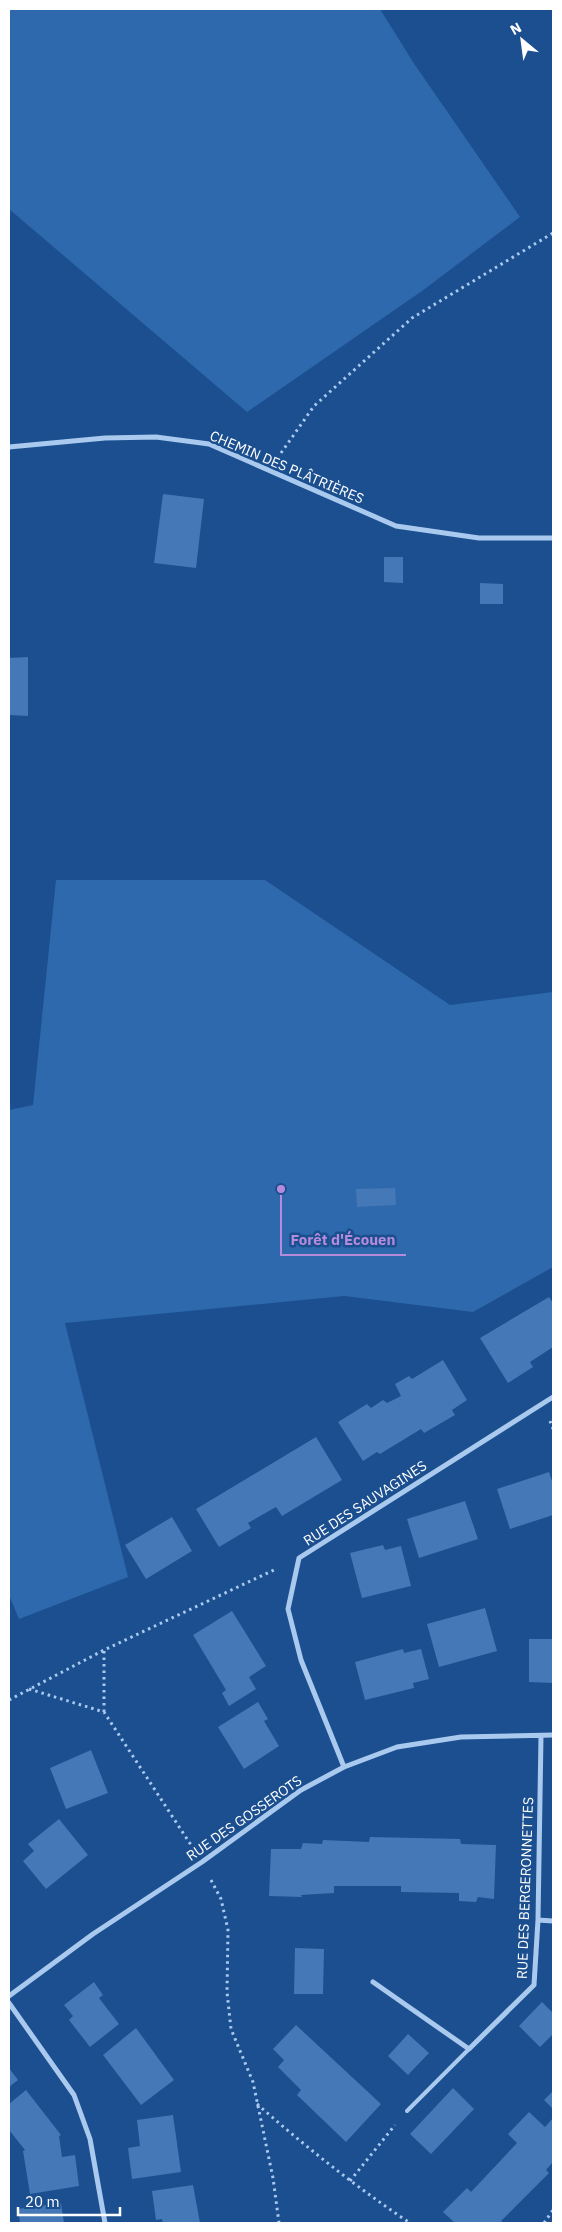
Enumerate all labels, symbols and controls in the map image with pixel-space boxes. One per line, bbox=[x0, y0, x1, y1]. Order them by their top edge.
north arrow bbox=[497, 15, 547, 65]
text: N bbox=[507, 18, 524, 39]
street label: CHEMIN DES PLÂTRIÈRES bbox=[207, 425, 367, 508]
callout: Forêt d'Écouen bbox=[281, 1225, 406, 1255]
text: Forêt d'Écouen bbox=[290, 1230, 396, 1249]
street label: RUE DES SAUVAGINES bbox=[300, 1456, 430, 1550]
street label: RUE DES GOSSEROTS bbox=[183, 1771, 305, 1865]
street label: RUE DES BERGERONNETTES bbox=[513, 1797, 537, 1979]
scale bar bbox=[18, 2184, 120, 2216]
text: 20 m bbox=[25, 2192, 60, 2211]

